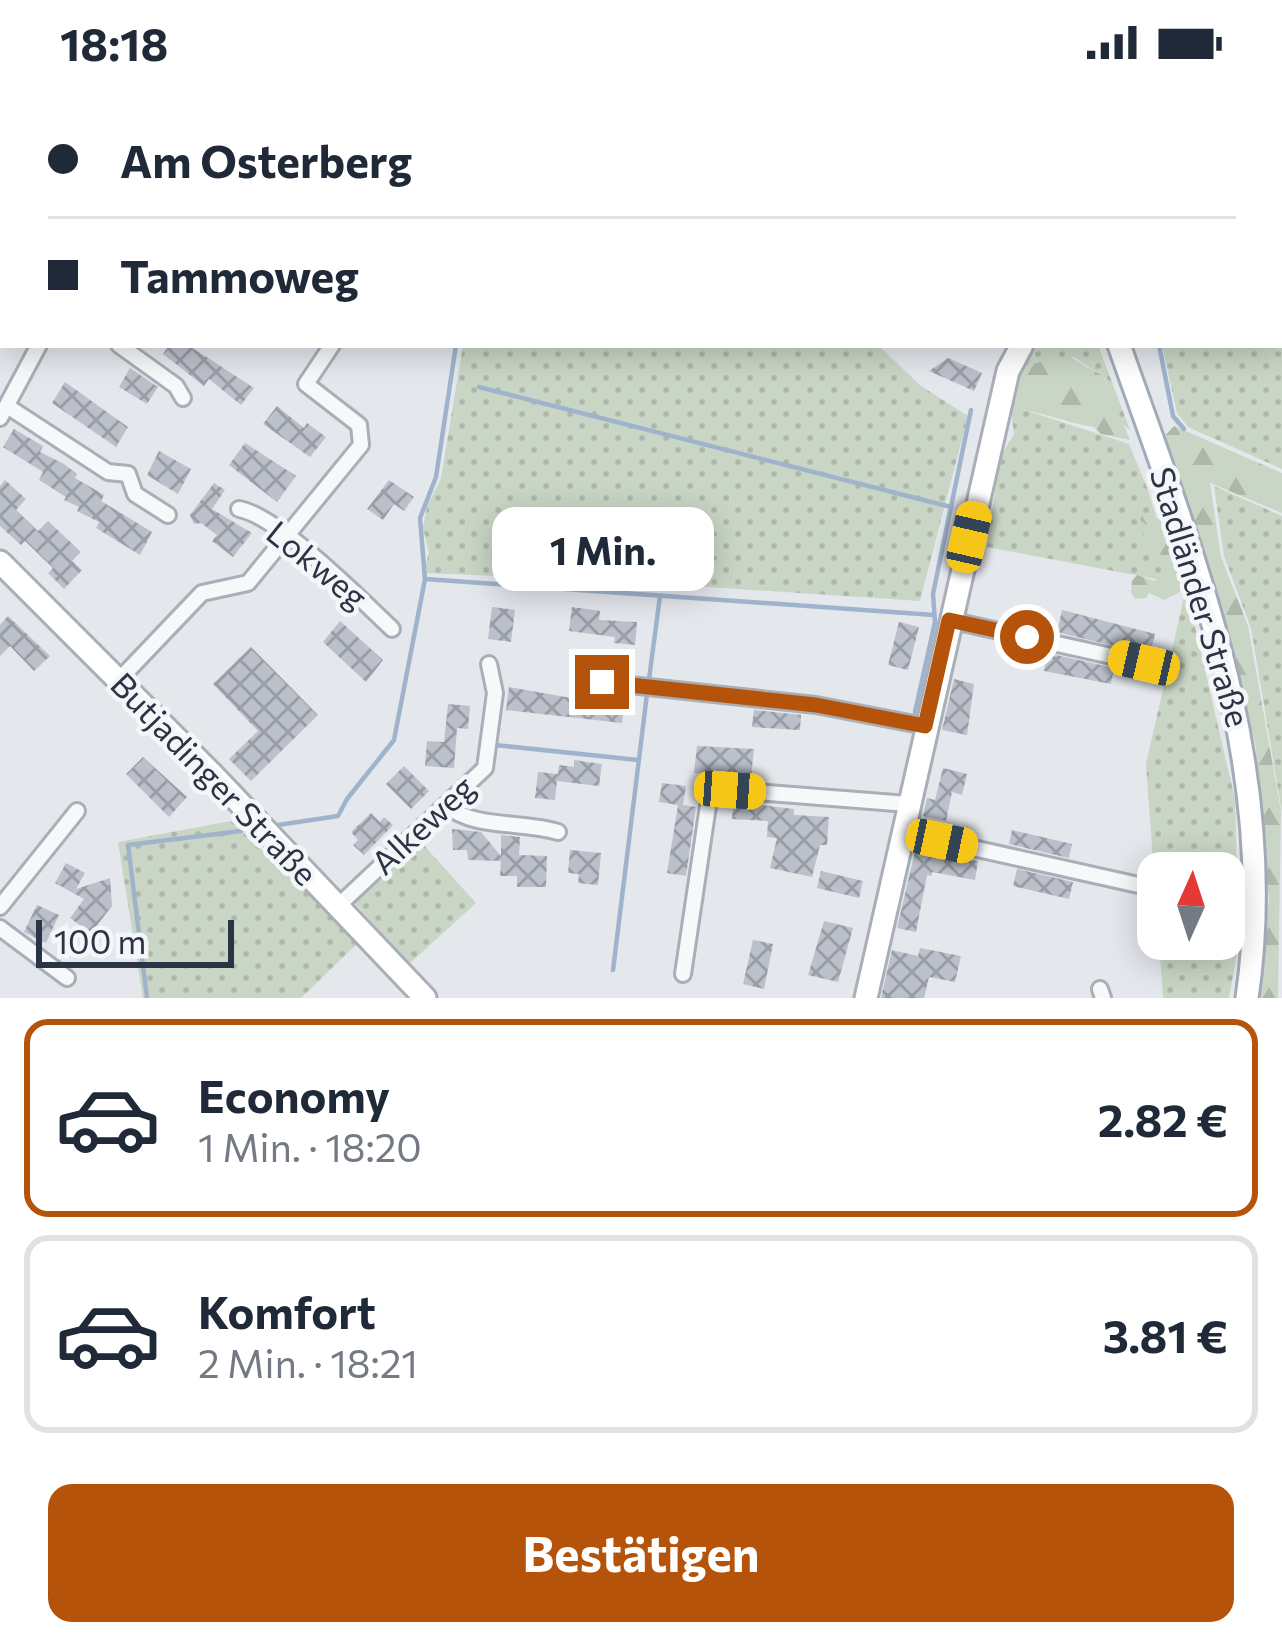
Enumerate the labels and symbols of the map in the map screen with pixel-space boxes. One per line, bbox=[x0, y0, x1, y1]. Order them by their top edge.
street label: Stadländer Straße bbox=[1142, 462, 1260, 731]
car bbox=[943, 498, 995, 576]
callout: 1 Min. bbox=[491, 508, 713, 592]
street label: Lokweg bbox=[259, 511, 377, 617]
route start bbox=[1000, 610, 1054, 664]
car bbox=[1105, 637, 1183, 689]
route end bbox=[575, 655, 629, 709]
street label: Butjadinger Straße bbox=[103, 663, 327, 893]
street label: Alkeweg bbox=[362, 766, 482, 882]
car bbox=[693, 770, 767, 810]
car bbox=[903, 816, 981, 866]
north arrow bbox=[1137, 852, 1245, 960]
scale bar bbox=[36, 914, 234, 967]

